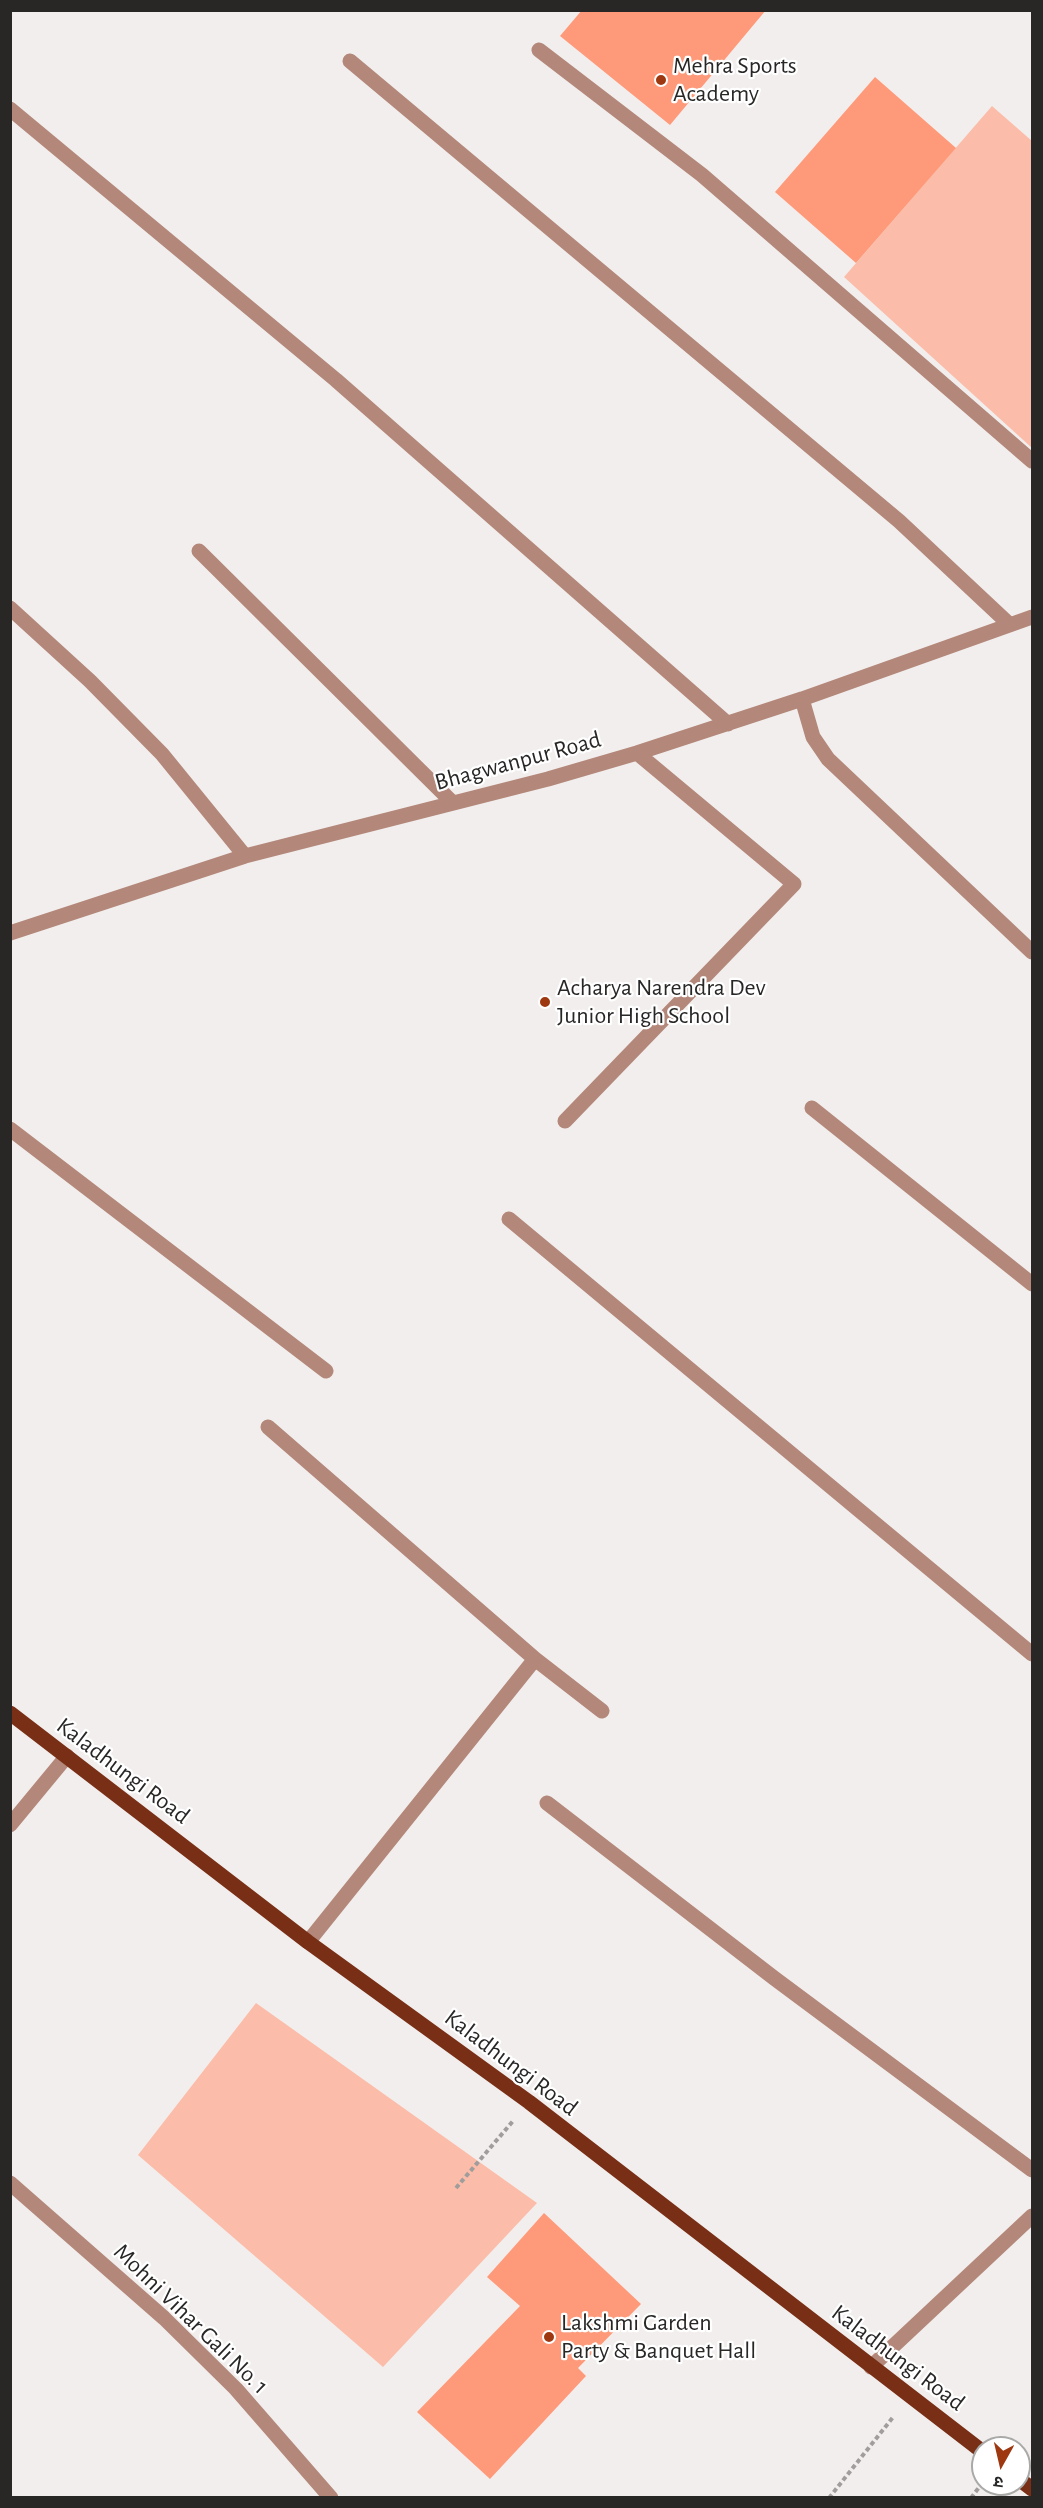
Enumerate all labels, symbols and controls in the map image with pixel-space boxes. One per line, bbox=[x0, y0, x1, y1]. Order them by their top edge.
place label: Mehra Sports Academy bbox=[673, 52, 797, 108]
marker: Mehra Sports Academy bbox=[654, 73, 668, 87]
street label: Bhagwanpur Road bbox=[432, 725, 604, 797]
place label: Acharya Narendra Dev Junior High School bbox=[557, 974, 766, 1030]
marker: Acharya Narendra Dev Junior High School bbox=[538, 995, 552, 1009]
street label: Kaladhungi Road bbox=[51, 1712, 195, 1830]
street label: Kaladhungi Road bbox=[439, 2004, 583, 2122]
street label: Mohni Vihar Gali No. 1 bbox=[108, 2238, 274, 2400]
street label: Kaladhungi Road bbox=[826, 2299, 970, 2417]
place label: Lakshmi Garden Party & Banquet Hall bbox=[561, 2309, 756, 2365]
marker: Lakshmi Garden Party & Banquet Hall bbox=[542, 2330, 556, 2344]
north arrow bbox=[971, 2436, 1031, 2496]
text: उ bbox=[993, 2473, 1005, 2490]

